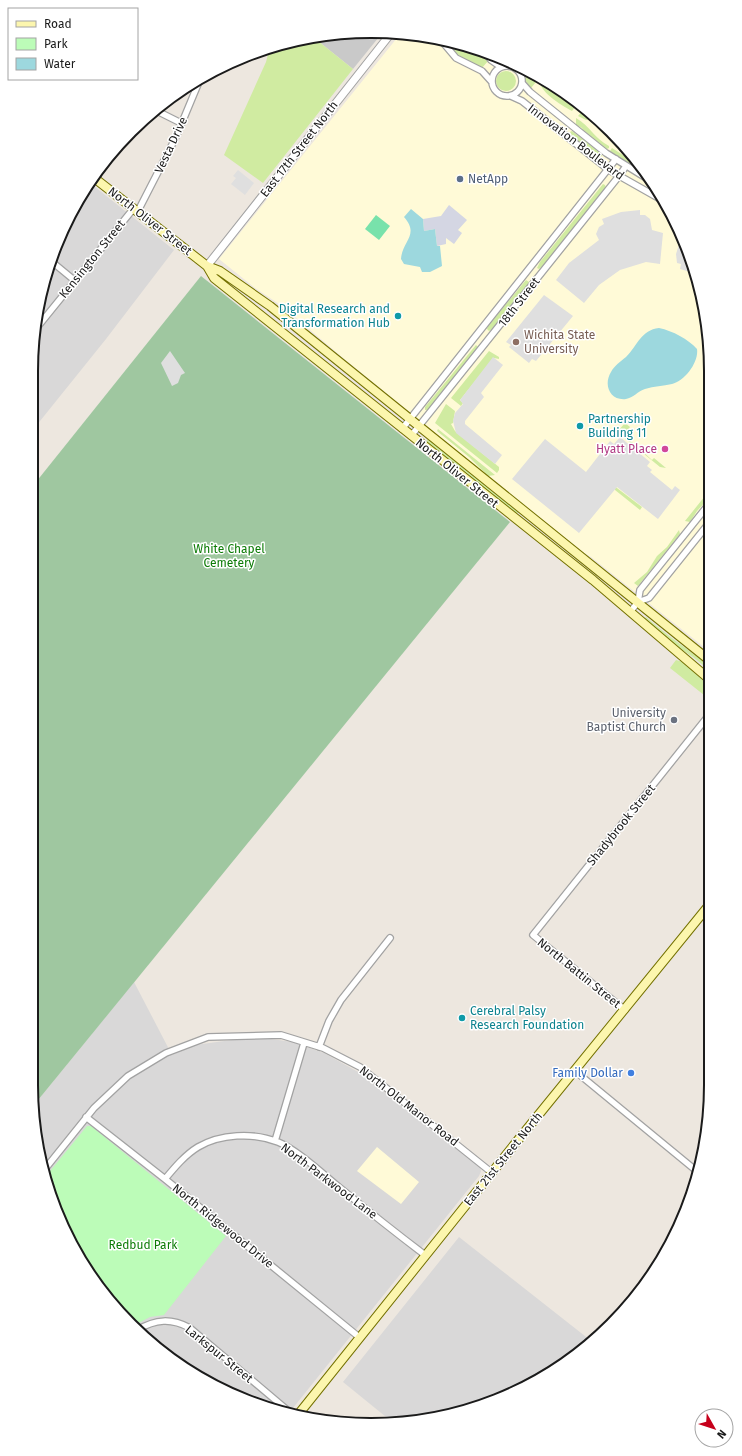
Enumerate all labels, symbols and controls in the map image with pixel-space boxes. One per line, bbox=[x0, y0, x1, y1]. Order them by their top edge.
legend bbox=[8, 8, 138, 80]
text: Road bbox=[44, 17, 72, 31]
text: Park bbox=[44, 37, 68, 51]
text: Water bbox=[44, 57, 76, 71]
street label: East 17th Street North bbox=[257, 98, 341, 200]
street label: Innovation Boulevard bbox=[525, 101, 627, 183]
street label: Vesta Drive bbox=[152, 115, 190, 175]
place label: NetApp bbox=[468, 172, 508, 186]
marker: NetApp bbox=[455, 174, 465, 184]
street label: North Oliver Street bbox=[105, 184, 195, 258]
street label: Kensington Street bbox=[56, 217, 128, 301]
street label: 18th Street bbox=[495, 274, 543, 330]
place label: Digital Research and Transformation Hub bbox=[279, 302, 390, 330]
marker: Digital Research and Transformation Hub bbox=[393, 311, 403, 321]
place label: Wichita State University bbox=[524, 328, 595, 356]
marker: Wichita State University bbox=[511, 337, 521, 347]
place label: Partnership Building 11 bbox=[588, 412, 651, 440]
marker: Partnership Building 11 bbox=[575, 421, 585, 431]
street label: North Oliver Street bbox=[413, 435, 502, 511]
place label: Hyatt Place bbox=[596, 442, 657, 456]
marker: Hyatt Place bbox=[660, 444, 670, 454]
park label: White Chapel Cemetery bbox=[193, 542, 265, 570]
place label: University Baptist Church bbox=[587, 706, 666, 734]
marker: University Baptist Church bbox=[669, 715, 679, 725]
street label: Shadybrook Street bbox=[584, 781, 658, 868]
street label: North Battin Street bbox=[535, 935, 624, 1011]
place label: Cerebral Palsy Research Foundation bbox=[470, 1004, 584, 1032]
marker: Cerebral Palsy Research Foundation bbox=[457, 1013, 467, 1023]
street label: North Old Manor Road bbox=[357, 1063, 461, 1149]
place label: Family Dollar bbox=[552, 1066, 623, 1080]
marker: Family Dollar bbox=[626, 1068, 636, 1078]
street label: East 21st Street North bbox=[461, 1109, 545, 1209]
street label: North Parkwood Lane bbox=[278, 1140, 380, 1222]
street label: North Ridgewood Drive bbox=[170, 1181, 276, 1271]
park label: Redbud Park bbox=[109, 1238, 178, 1252]
street label: Larkspur Street bbox=[182, 1322, 256, 1386]
north arrow bbox=[694, 1408, 734, 1448]
text: N bbox=[714, 1427, 729, 1441]

